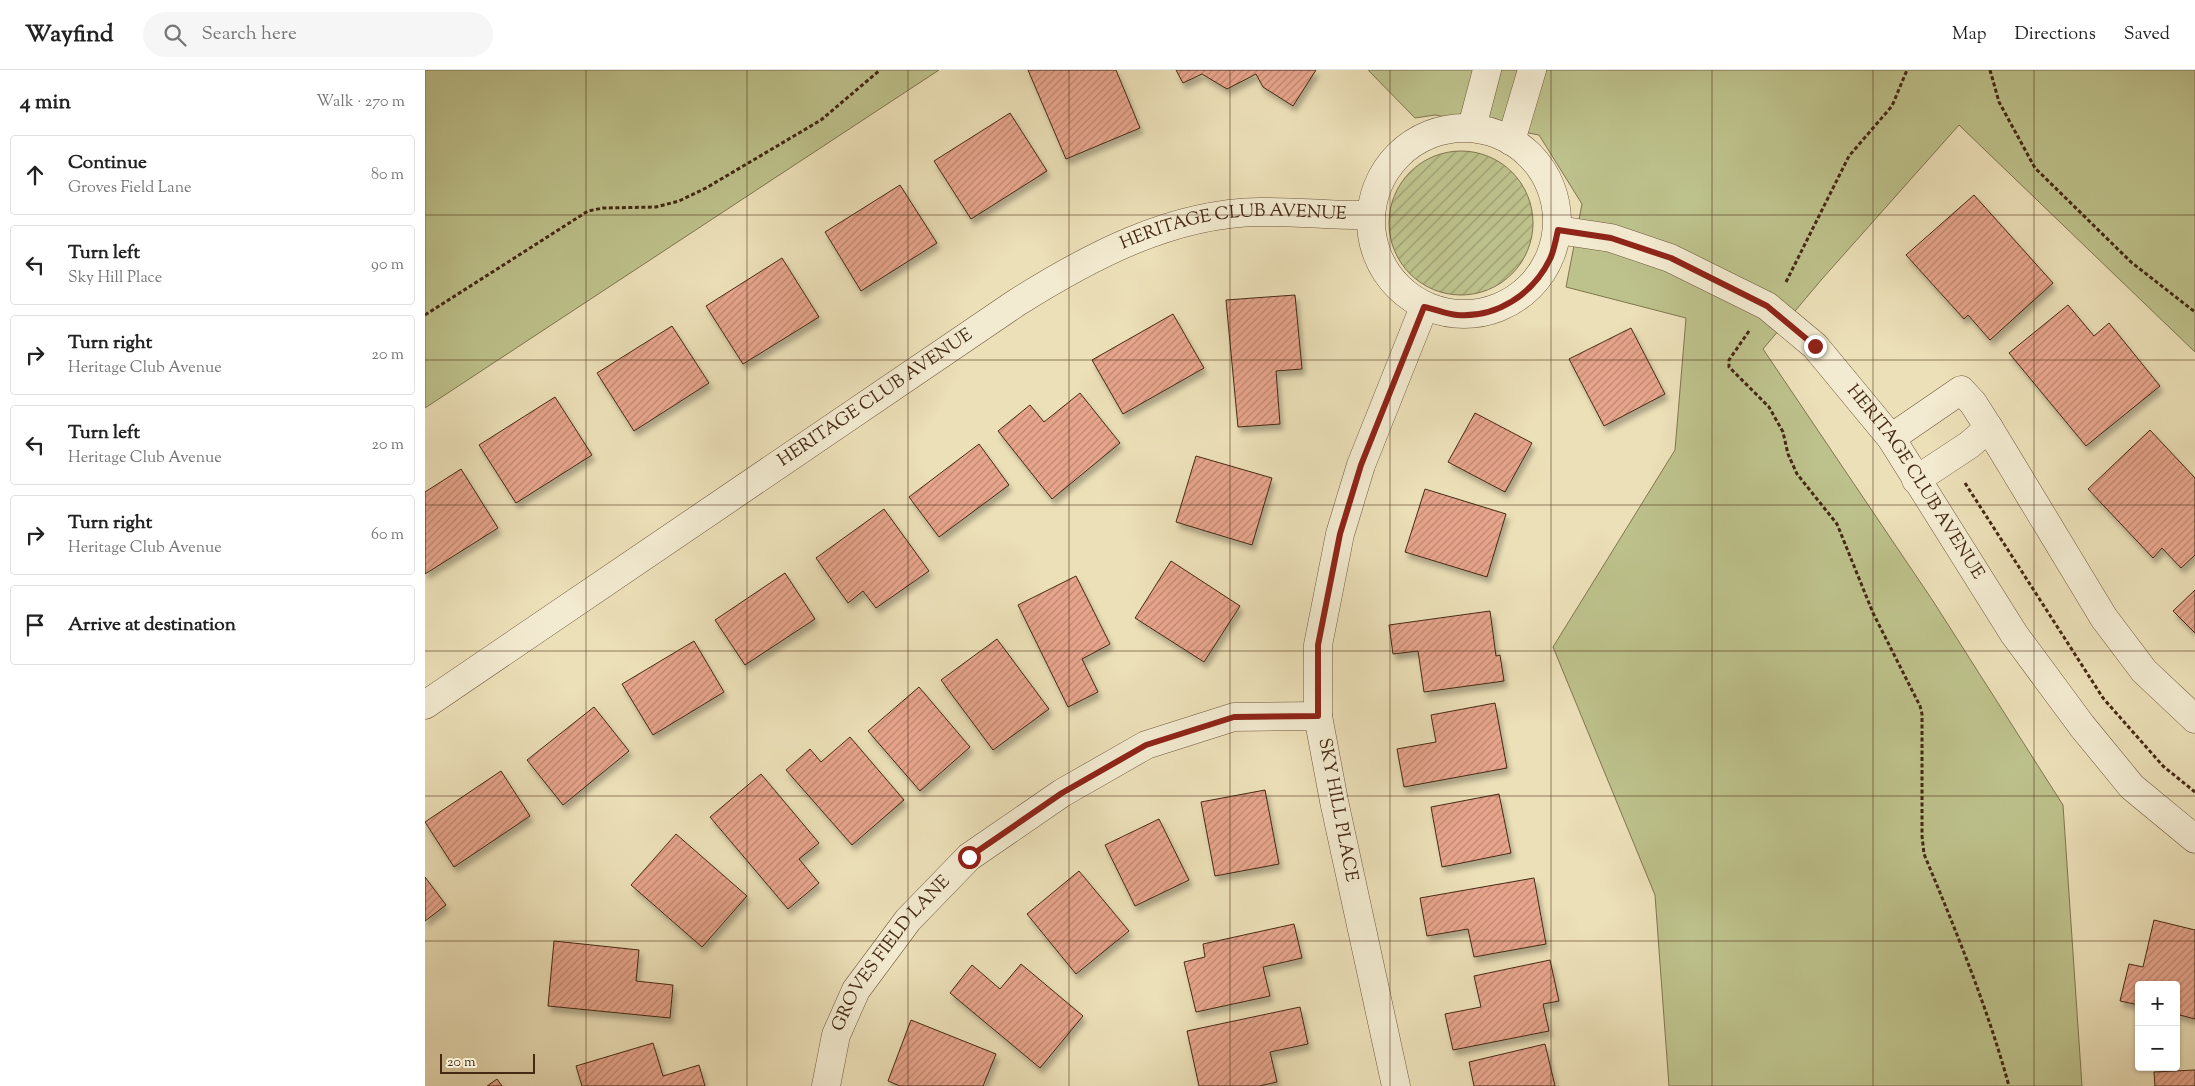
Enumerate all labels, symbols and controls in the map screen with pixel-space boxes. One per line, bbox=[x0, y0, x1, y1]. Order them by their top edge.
search box bbox=[143, 12, 493, 57]
text: Wayfind bbox=[25, 18, 113, 52]
icon: search bbox=[161, 21, 189, 49]
text: Search here bbox=[201, 21, 297, 48]
text: Map bbox=[1952, 22, 1987, 48]
text: Directions bbox=[2015, 22, 2096, 48]
text: Saved bbox=[2124, 22, 2170, 48]
text: 4 min bbox=[20, 88, 71, 118]
text: Walk · 270 m bbox=[316, 91, 405, 114]
text: Continue bbox=[68, 150, 147, 177]
icon: ahead bbox=[21, 161, 49, 189]
text: 80 m bbox=[371, 164, 404, 187]
text: Groves Field Lane bbox=[68, 177, 191, 200]
street label: HERITAGE CLUB AVENUE bbox=[1116, 199, 1347, 257]
text: Turn left bbox=[68, 240, 140, 267]
icon: left bbox=[21, 251, 49, 279]
text: 90 m bbox=[371, 254, 404, 277]
text: Sky Hill Place bbox=[68, 267, 162, 290]
street label: HERITAGE CLUB AVENUE bbox=[773, 323, 978, 474]
text: Turn right bbox=[68, 330, 152, 357]
route end bbox=[1804, 335, 1827, 358]
icon: right bbox=[21, 341, 49, 369]
text: 20 m bbox=[371, 344, 404, 367]
text: Heritage Club Avenue bbox=[68, 357, 222, 380]
street label: HERITAGE CLUB AVENUE bbox=[1840, 380, 1990, 585]
text: Turn left bbox=[68, 420, 140, 447]
icon: left bbox=[21, 431, 49, 459]
text: 20 m bbox=[371, 434, 404, 457]
text: Heritage Club Avenue bbox=[68, 447, 222, 470]
text: Turn right bbox=[68, 510, 152, 537]
icon: right bbox=[21, 521, 49, 549]
text: 60 m bbox=[371, 524, 404, 547]
text: Heritage Club Avenue bbox=[68, 537, 222, 560]
icon: arrive bbox=[21, 611, 49, 639]
text: Arrive at destination bbox=[68, 612, 236, 639]
street label: SKY HILL PLACE bbox=[1310, 736, 1364, 884]
route start bbox=[958, 846, 981, 869]
street label: GROVES FIELD LANE bbox=[826, 870, 957, 1036]
map controls bbox=[2135, 981, 2180, 1071]
button: + bbox=[2135, 981, 2180, 1026]
button: − bbox=[2135, 1026, 2180, 1071]
scale bar bbox=[440, 1051, 535, 1074]
text: 20 m bbox=[447, 1053, 476, 1073]

